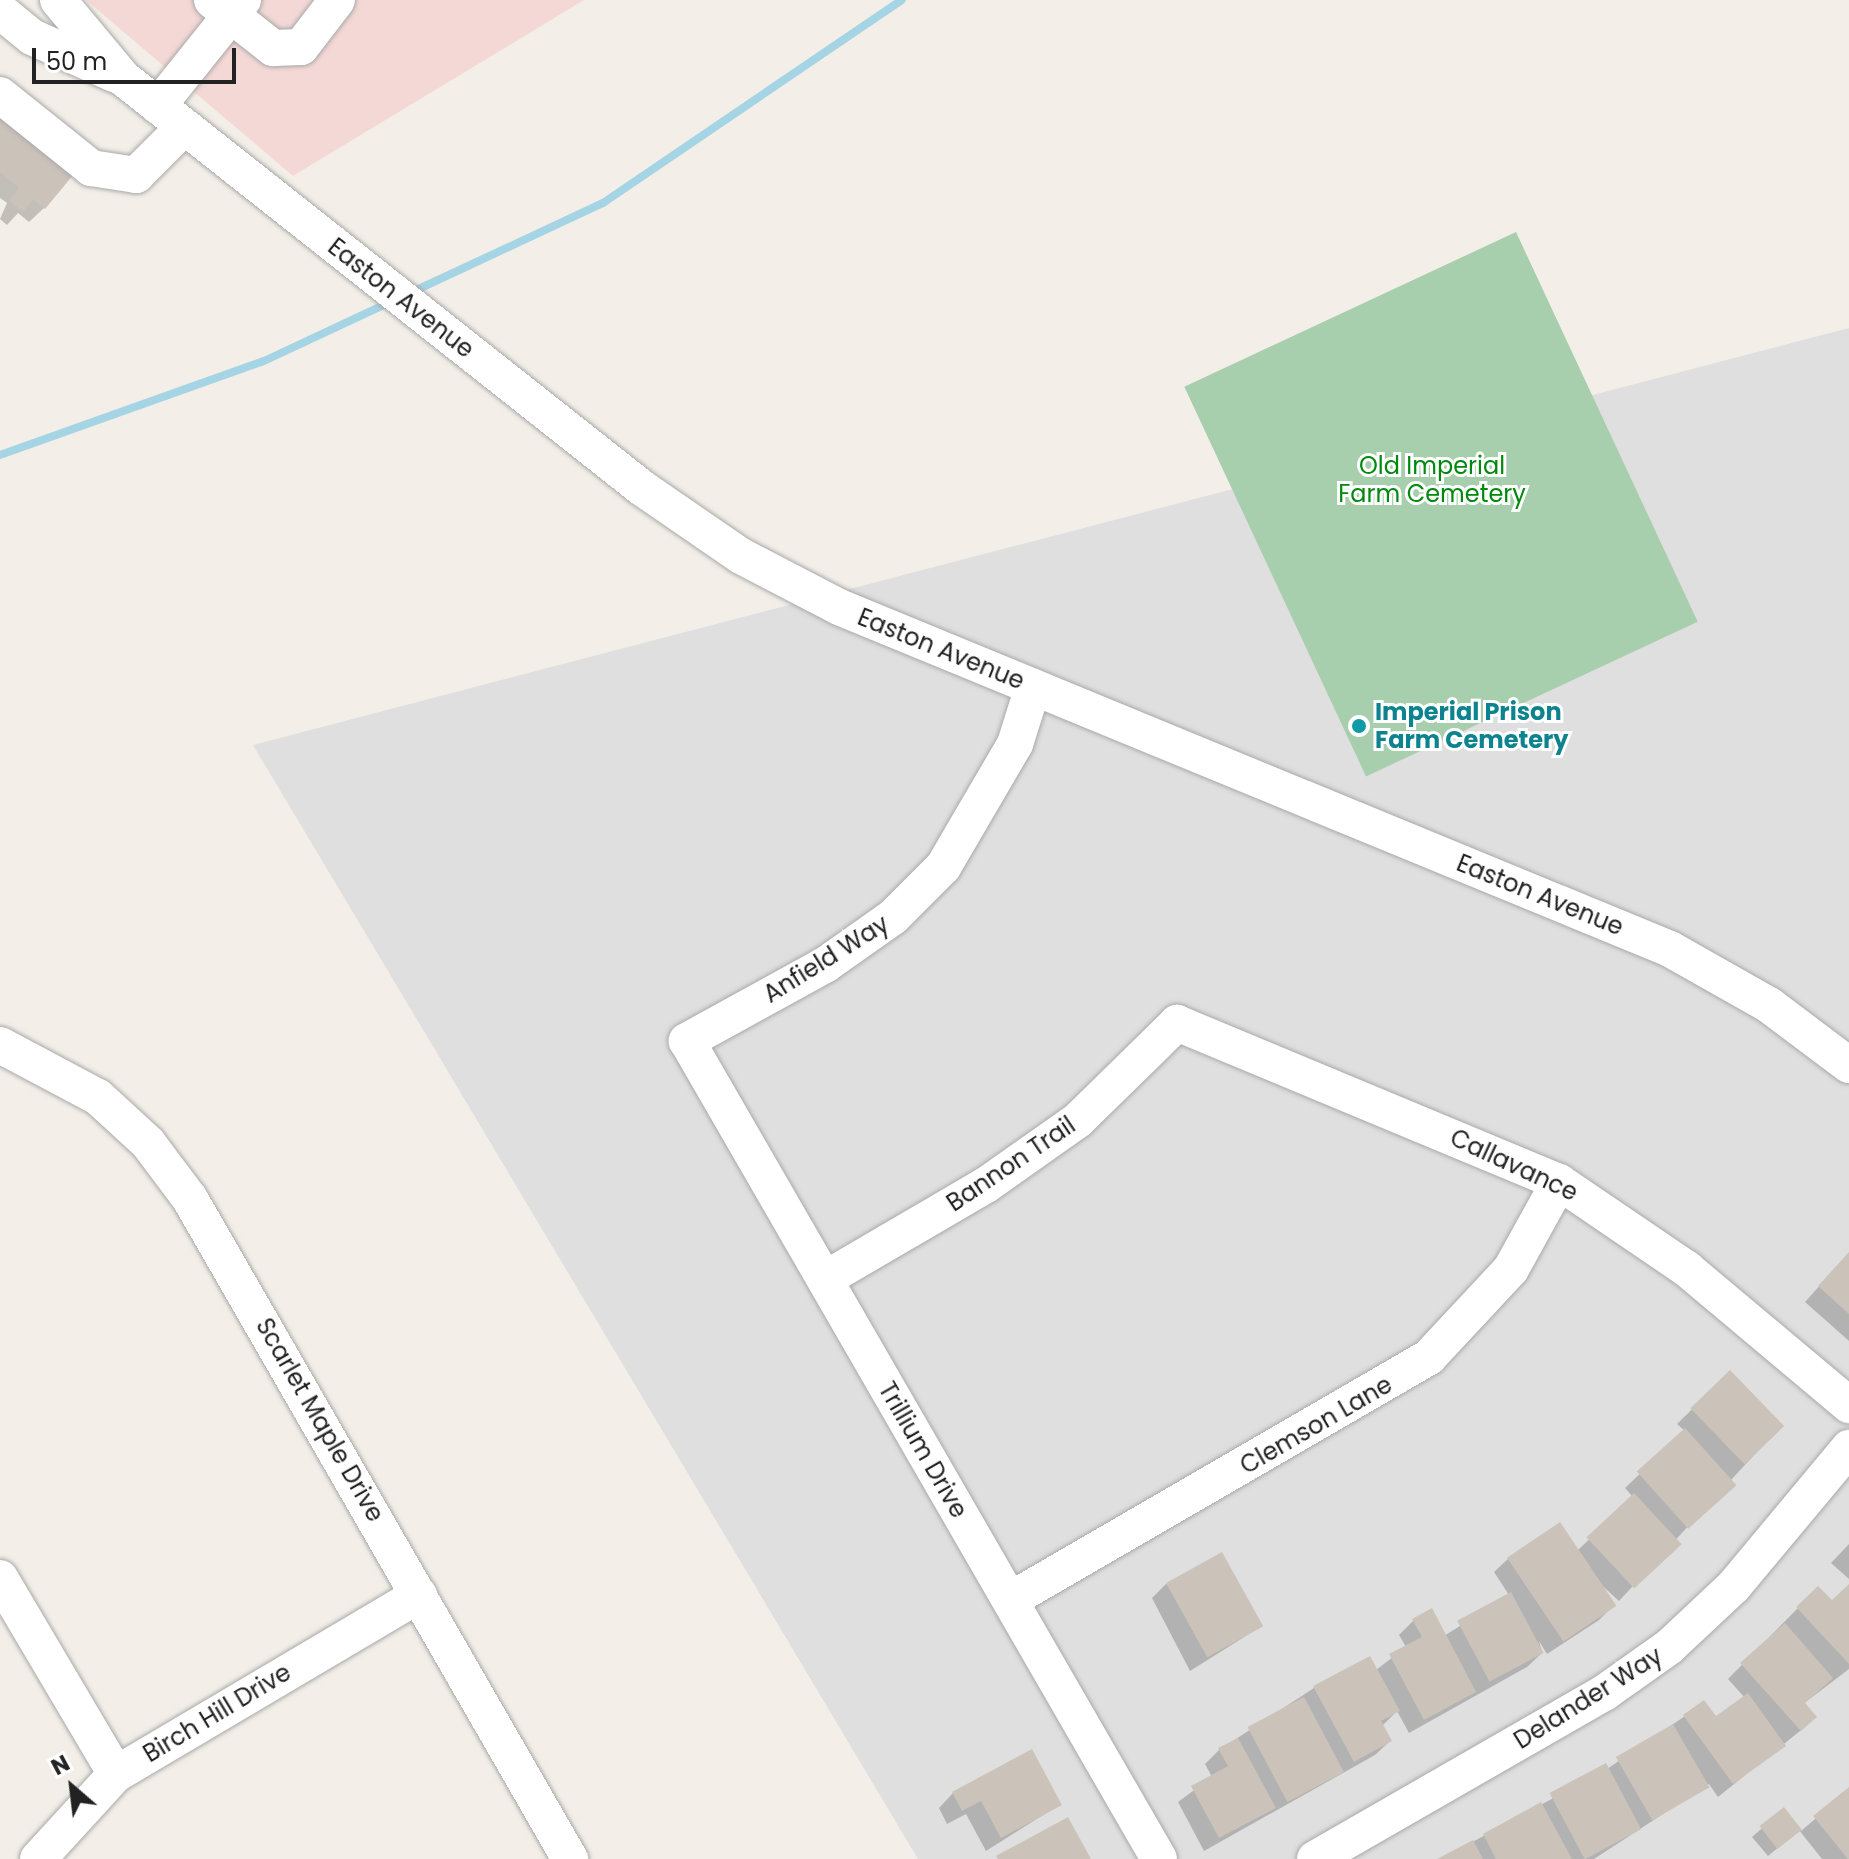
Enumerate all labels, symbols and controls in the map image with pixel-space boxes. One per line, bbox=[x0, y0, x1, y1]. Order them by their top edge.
scale bar bbox=[36, 32, 240, 82]
text: 50 m bbox=[46, 45, 107, 78]
street label: Easton Avenue bbox=[322, 232, 480, 364]
park label: Old Imperial Farm Cemetery bbox=[1338, 452, 1526, 508]
street label: Easton Avenue bbox=[854, 602, 1028, 696]
place label: Imperial Prison Farm Cemetery bbox=[1375, 698, 1568, 754]
marker: Imperial Prison Farm Cemetery bbox=[1350, 717, 1368, 735]
street label: Easton Avenue bbox=[1453, 848, 1627, 942]
street label: Anfield Way bbox=[758, 909, 894, 1009]
street label: Bannon Trail bbox=[941, 1110, 1081, 1218]
street label: Callavance bbox=[1446, 1123, 1582, 1207]
street label: Scarlet Maple Drive bbox=[250, 1313, 390, 1527]
street label: Clemson Lane bbox=[1235, 1370, 1397, 1480]
street label: Trillium Drive bbox=[872, 1377, 974, 1523]
street label: Delander Way bbox=[1509, 1641, 1667, 1755]
street label: Birch Hill Drive bbox=[138, 1658, 296, 1768]
north arrow bbox=[32, 1747, 112, 1827]
text: N bbox=[46, 1748, 75, 1783]

